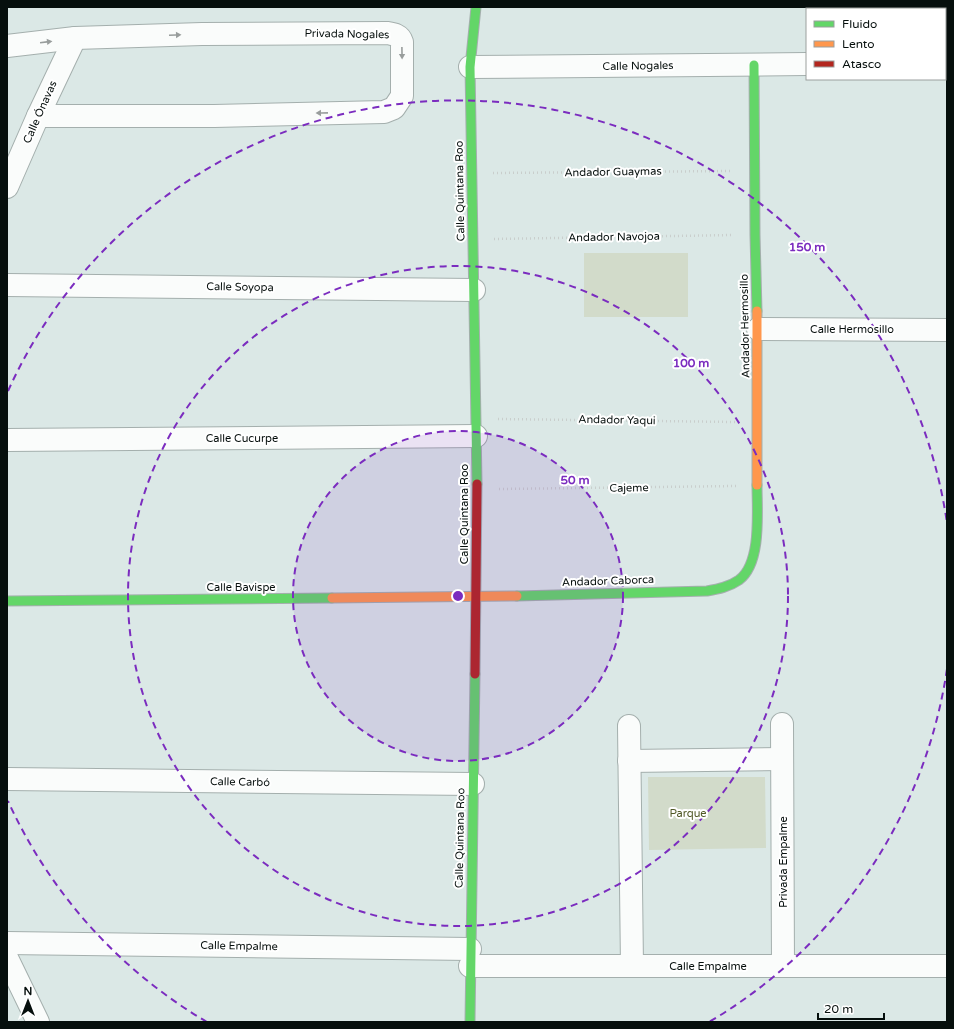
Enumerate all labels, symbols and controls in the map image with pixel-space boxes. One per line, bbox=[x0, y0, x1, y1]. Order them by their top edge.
legend bbox=[806, 8, 946, 80]
text: Fluido bbox=[842, 17, 877, 31]
street label: Privada Nogales bbox=[304, 27, 390, 41]
one-way arrow bbox=[169, 32, 182, 38]
text: Lento bbox=[842, 37, 875, 51]
one-way arrow bbox=[40, 38, 52, 45]
one-way arrow bbox=[399, 47, 405, 60]
text: Atasco bbox=[842, 57, 881, 71]
street label: Calle Nogales bbox=[602, 59, 674, 73]
street label: Calle Ónavas bbox=[19, 78, 60, 145]
one-way arrow bbox=[316, 110, 328, 117]
street label: Calle Quintana Roo bbox=[453, 140, 467, 241]
street label: Andador Guaymas bbox=[564, 165, 662, 179]
street label: Andador Navojoa bbox=[568, 230, 660, 244]
text: 150 m bbox=[789, 240, 825, 254]
street label: Andador Hermosillo bbox=[738, 273, 752, 378]
street label: Calle Soyopa bbox=[206, 280, 274, 294]
street label: Calle Hermosillo bbox=[810, 323, 894, 336]
text: 100 m bbox=[673, 356, 709, 370]
street label: Andador Yaqui bbox=[578, 413, 656, 427]
street label: Calle Cucurpe bbox=[206, 432, 278, 445]
street label: Calle Quintana Roo bbox=[458, 463, 471, 564]
text: 50 m bbox=[560, 473, 590, 487]
street label: Cajeme bbox=[609, 481, 649, 495]
street label: Andador Caborca bbox=[562, 573, 654, 589]
street label: Calle Bavispe bbox=[206, 581, 276, 594]
centre of rings bbox=[451, 589, 465, 603]
street label: Calle Carbó bbox=[210, 775, 270, 789]
street label: Calle Quintana Roo bbox=[453, 787, 467, 888]
park label: Parque bbox=[669, 807, 707, 820]
street label: Privada Empalme bbox=[777, 816, 790, 908]
street label: Calle Empalme bbox=[200, 939, 278, 953]
street label: Calle Empalme bbox=[669, 960, 747, 973]
north arrow bbox=[8, 981, 48, 1021]
text: N bbox=[24, 985, 32, 998]
scale bar bbox=[818, 995, 884, 1021]
text: 20 m bbox=[824, 1002, 853, 1016]

